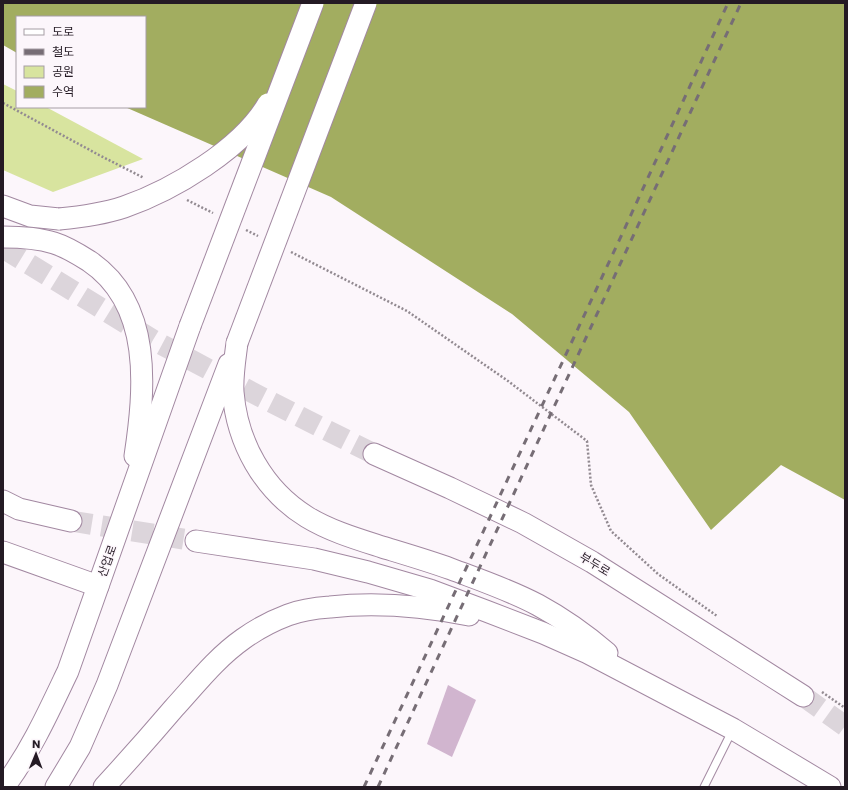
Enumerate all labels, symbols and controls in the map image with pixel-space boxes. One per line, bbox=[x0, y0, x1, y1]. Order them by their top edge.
legend bbox=[16, 16, 146, 108]
text: 도로 bbox=[52, 23, 74, 40]
text: 철도 bbox=[52, 43, 74, 60]
text: 공원 bbox=[52, 63, 74, 80]
text: 수역 bbox=[52, 83, 74, 100]
street label: 산업로 bbox=[93, 543, 121, 579]
street label: 부두로 bbox=[576, 548, 614, 580]
north arrow bbox=[16, 734, 56, 774]
text: N bbox=[32, 736, 40, 752]

